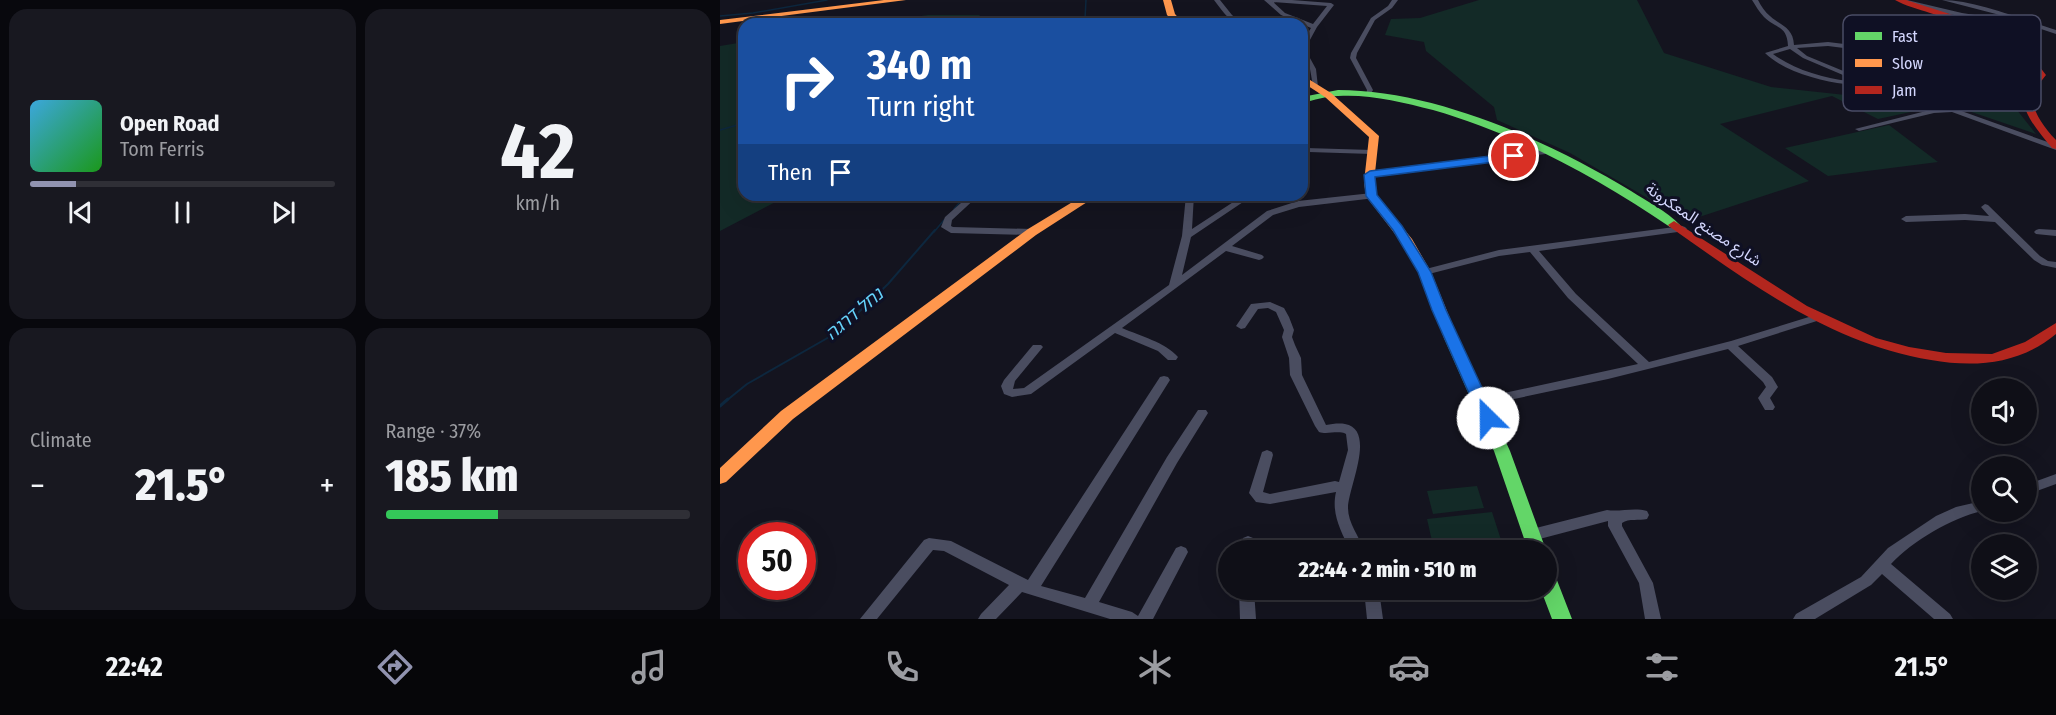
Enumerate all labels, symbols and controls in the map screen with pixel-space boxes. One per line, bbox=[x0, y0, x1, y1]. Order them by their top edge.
legend bbox=[1843, 15, 2041, 111]
text: Fast bbox=[1892, 27, 1919, 46]
text: 340 m bbox=[867, 40, 972, 90]
icon: right bbox=[768, 42, 846, 120]
text: Slow bbox=[1892, 54, 1923, 73]
text: Jam bbox=[1892, 81, 1917, 100]
text: Turn right bbox=[867, 91, 975, 123]
text: 42 bbox=[500, 105, 575, 199]
text: Open Road bbox=[120, 110, 220, 137]
pin bbox=[1488, 130, 1539, 181]
text: Tom Ferris bbox=[120, 137, 204, 161]
icon: arrive bbox=[1497, 139, 1530, 172]
icon: arrive bbox=[824, 156, 857, 189]
text: Then bbox=[768, 159, 812, 186]
street label: شارع مصنع المعكرونة bbox=[1641, 179, 1765, 273]
text: km/h bbox=[515, 191, 560, 215]
icon: previous bbox=[64, 196, 97, 229]
icon: pause bbox=[166, 196, 199, 229]
icon: next bbox=[267, 196, 300, 229]
water label: נחל דרגה bbox=[821, 283, 888, 345]
map controls bbox=[1971, 378, 2037, 600]
button: sound bbox=[1971, 378, 2037, 444]
position arrow bbox=[1456, 386, 1520, 450]
text: Range · 37% bbox=[386, 419, 481, 443]
text: Climate bbox=[30, 428, 92, 452]
text: 185 km bbox=[386, 449, 518, 503]
button: search bbox=[1971, 456, 2037, 522]
text: 21.5° bbox=[135, 458, 229, 512]
text: − bbox=[30, 466, 45, 506]
text: + bbox=[319, 466, 334, 506]
speed limit sign: 50 bbox=[738, 522, 816, 600]
button: layers bbox=[1971, 534, 2037, 600]
text: 22:44 · 2 min · 510 m bbox=[1299, 556, 1476, 583]
icon: directions bbox=[374, 646, 416, 688]
icon: music bbox=[628, 646, 670, 688]
icon: phone bbox=[881, 646, 923, 688]
icon: climate bbox=[1134, 646, 1176, 688]
icon: car bbox=[1388, 646, 1430, 688]
icon: filters bbox=[1641, 646, 1683, 688]
text: 22:42 bbox=[106, 651, 163, 683]
text: 21.5° bbox=[1895, 651, 1950, 683]

